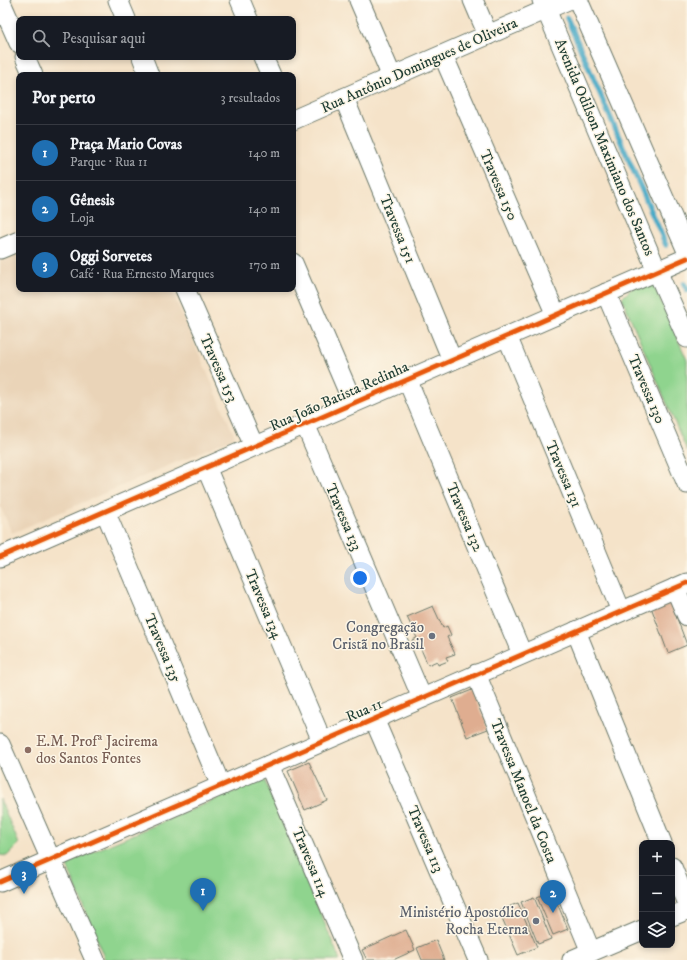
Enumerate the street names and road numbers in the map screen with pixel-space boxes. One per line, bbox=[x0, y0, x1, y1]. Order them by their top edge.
street label: Rua Antônio Domingues de Oliveira bbox=[318, 13, 521, 118]
street label: Avenida Odilson Maximiano dos Santos bbox=[550, 36, 659, 259]
street label: Travessa 150 bbox=[475, 147, 522, 223]
street label: Travessa 151 bbox=[375, 192, 420, 266]
street label: Travessa 153 bbox=[195, 331, 242, 405]
street label: Travessa 130 bbox=[623, 352, 670, 427]
street label: Rua João Batista Redinha bbox=[267, 357, 412, 436]
street label: Travessa 131 bbox=[541, 438, 586, 510]
street label: Travessa 132 bbox=[442, 480, 488, 555]
street label: Travessa 133 bbox=[321, 481, 366, 553]
street label: Travessa 134 bbox=[240, 566, 287, 642]
street label: Travessa 135 bbox=[140, 611, 186, 686]
street label: Rua 11 bbox=[343, 694, 385, 727]
street label: Travessa Manoel da Costa bbox=[486, 716, 561, 867]
street label: Travessa 113 bbox=[403, 803, 448, 875]
street label: Travessa 114 bbox=[287, 825, 334, 900]

